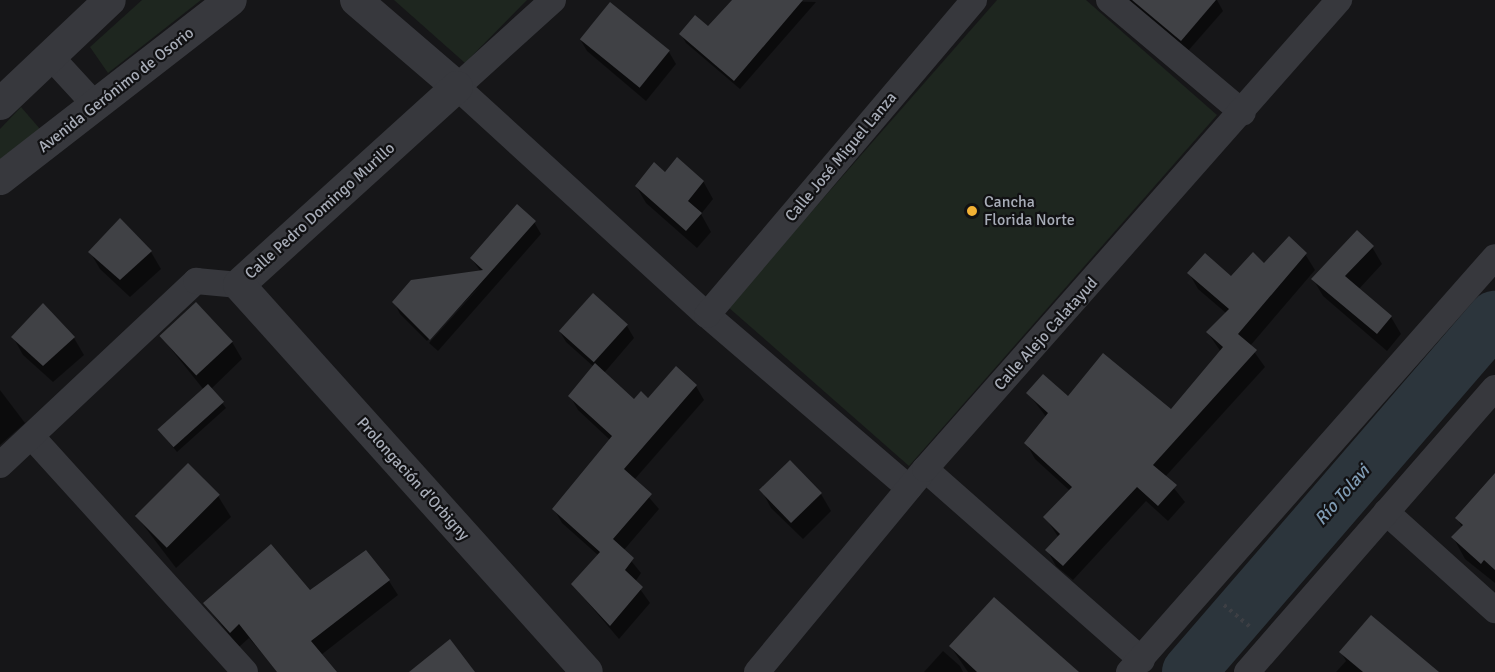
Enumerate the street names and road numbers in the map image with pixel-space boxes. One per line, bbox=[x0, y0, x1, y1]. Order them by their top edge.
street label: Avenida Gerónimo de Osorio bbox=[34, 23, 198, 157]
street label: Calle José Miguel Lanza bbox=[781, 88, 901, 226]
street label: Calle Pedro Domingo Murillo bbox=[241, 139, 399, 283]
street label: Calle Alejo Calatayud bbox=[990, 274, 1102, 394]
street label: Prolongación d'Orbigny bbox=[353, 414, 473, 544]

